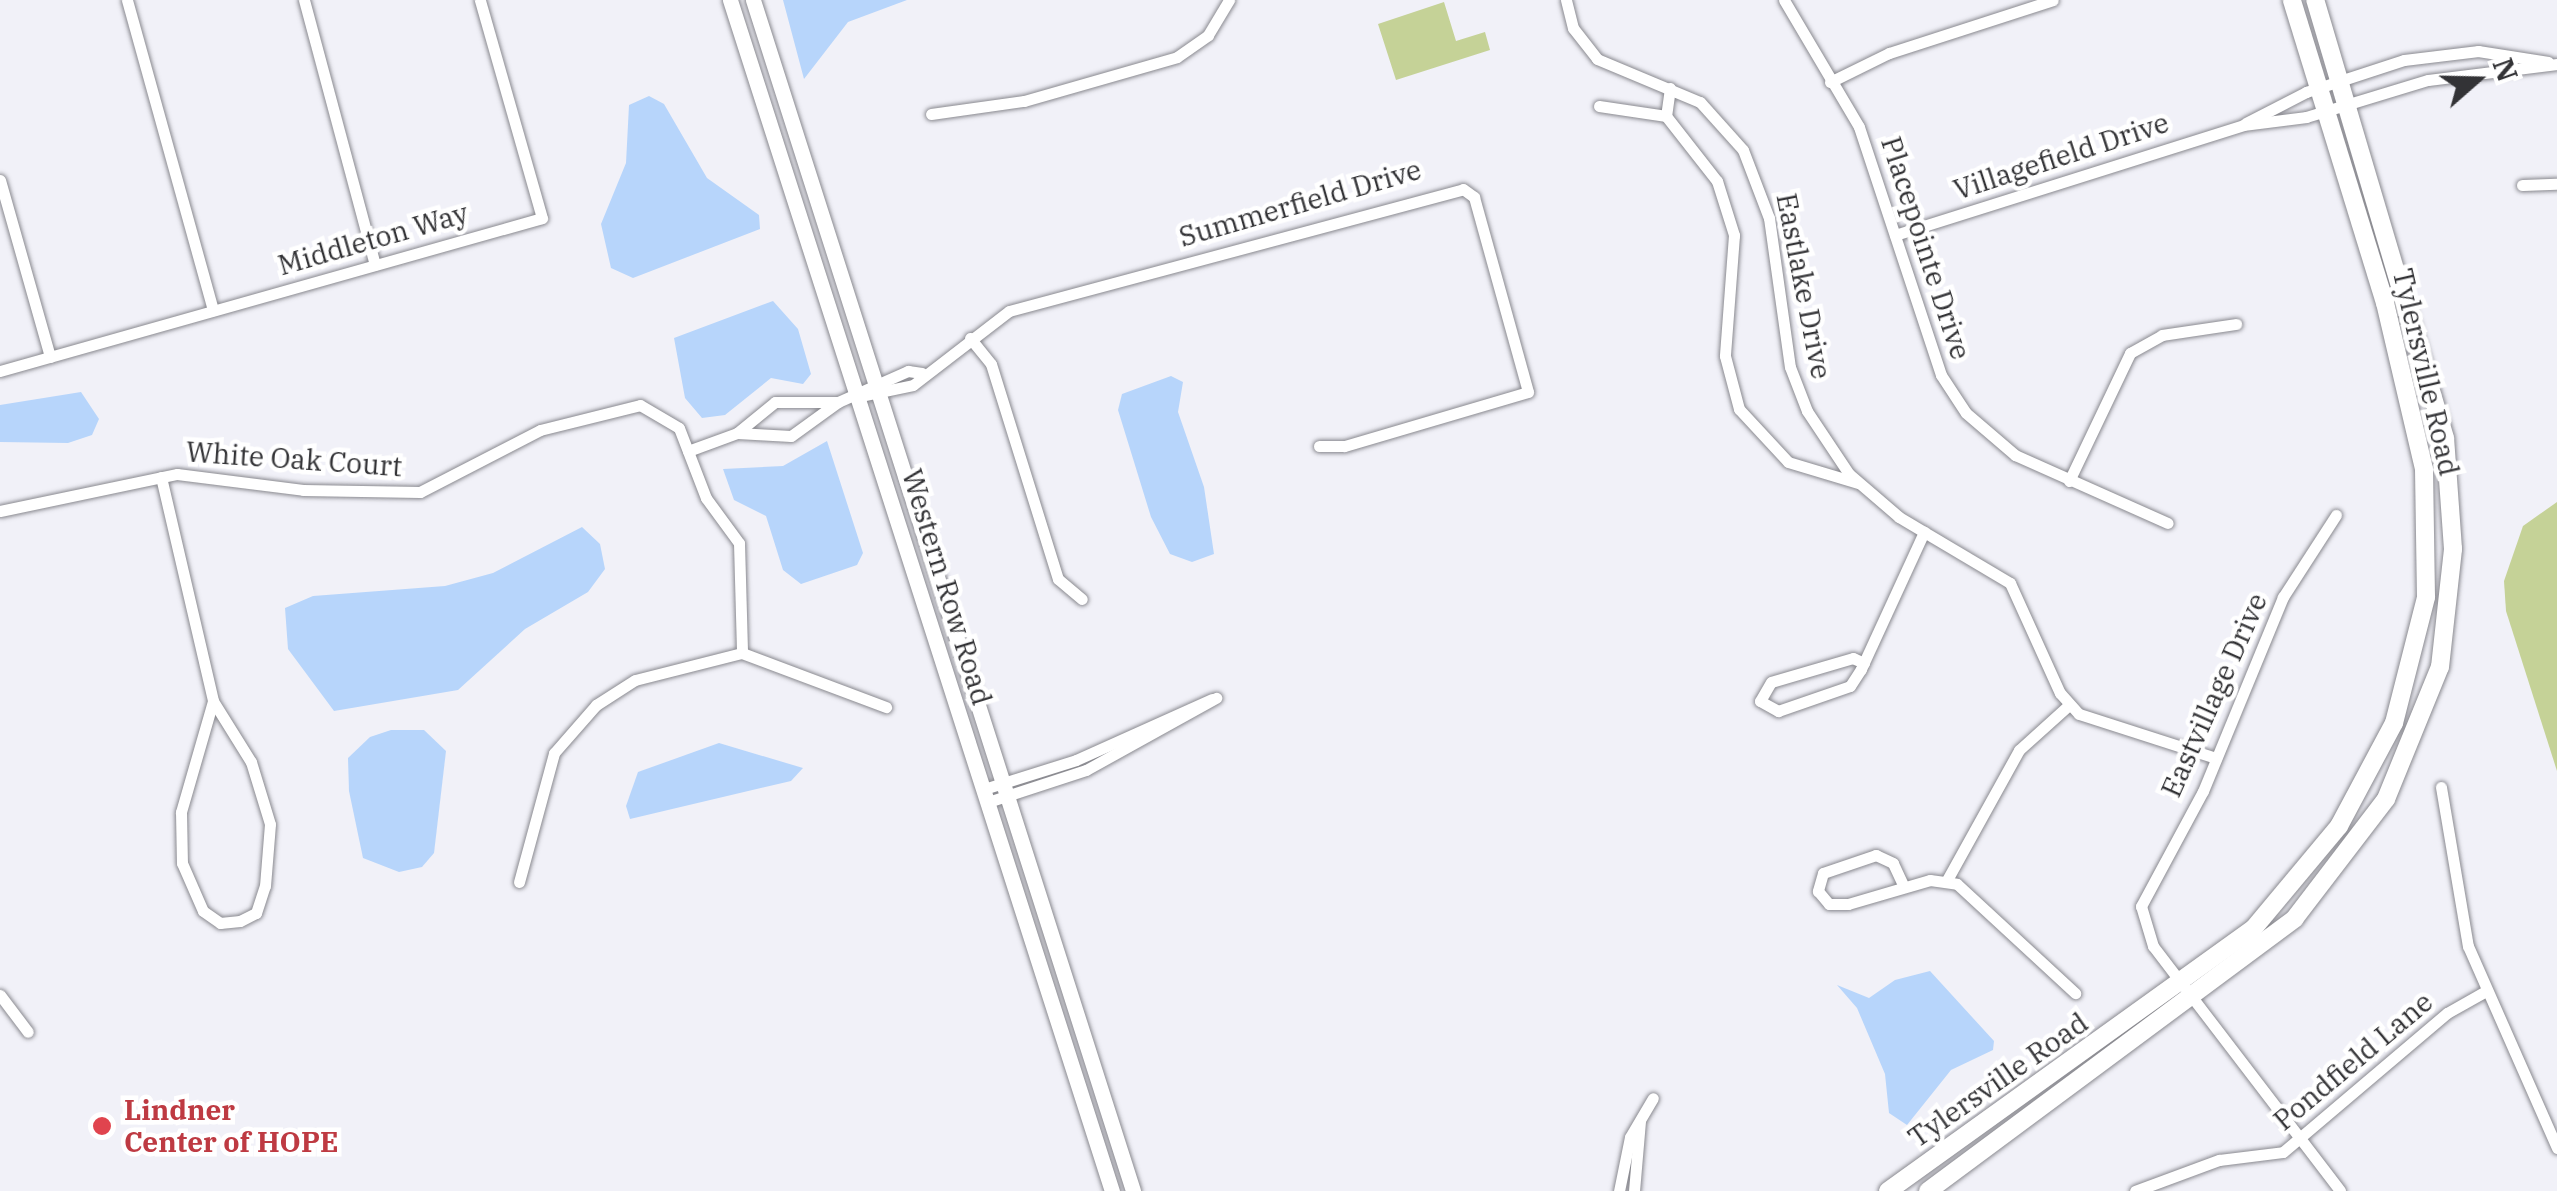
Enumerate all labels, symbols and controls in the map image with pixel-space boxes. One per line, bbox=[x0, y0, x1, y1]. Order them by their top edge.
north arrow bbox=[2427, 30, 2527, 130]
text: N bbox=[2484, 53, 2527, 86]
street label: Villagefield Drive bbox=[1949, 105, 2173, 207]
street label: Placepointe Drive bbox=[1874, 132, 1978, 364]
street label: Summerfield Drive bbox=[1175, 152, 1425, 254]
street label: Eastlake Drive bbox=[1770, 190, 1838, 382]
street label: Middleton Way bbox=[274, 196, 472, 282]
street label: Tylersville Road bbox=[2386, 265, 2466, 479]
street label: White Oak Court bbox=[185, 435, 403, 483]
street label: Western Row Road bbox=[895, 465, 999, 709]
street label: Eastvillage Drive bbox=[2154, 588, 2274, 802]
street label: Pondfield Lane bbox=[2267, 985, 2439, 1137]
street label: Tylersville Road bbox=[1902, 1006, 2094, 1154]
place label: Lindner Center of HOPE bbox=[124, 1093, 338, 1159]
marker: Lindner Center of HOPE bbox=[89, 1113, 115, 1139]

